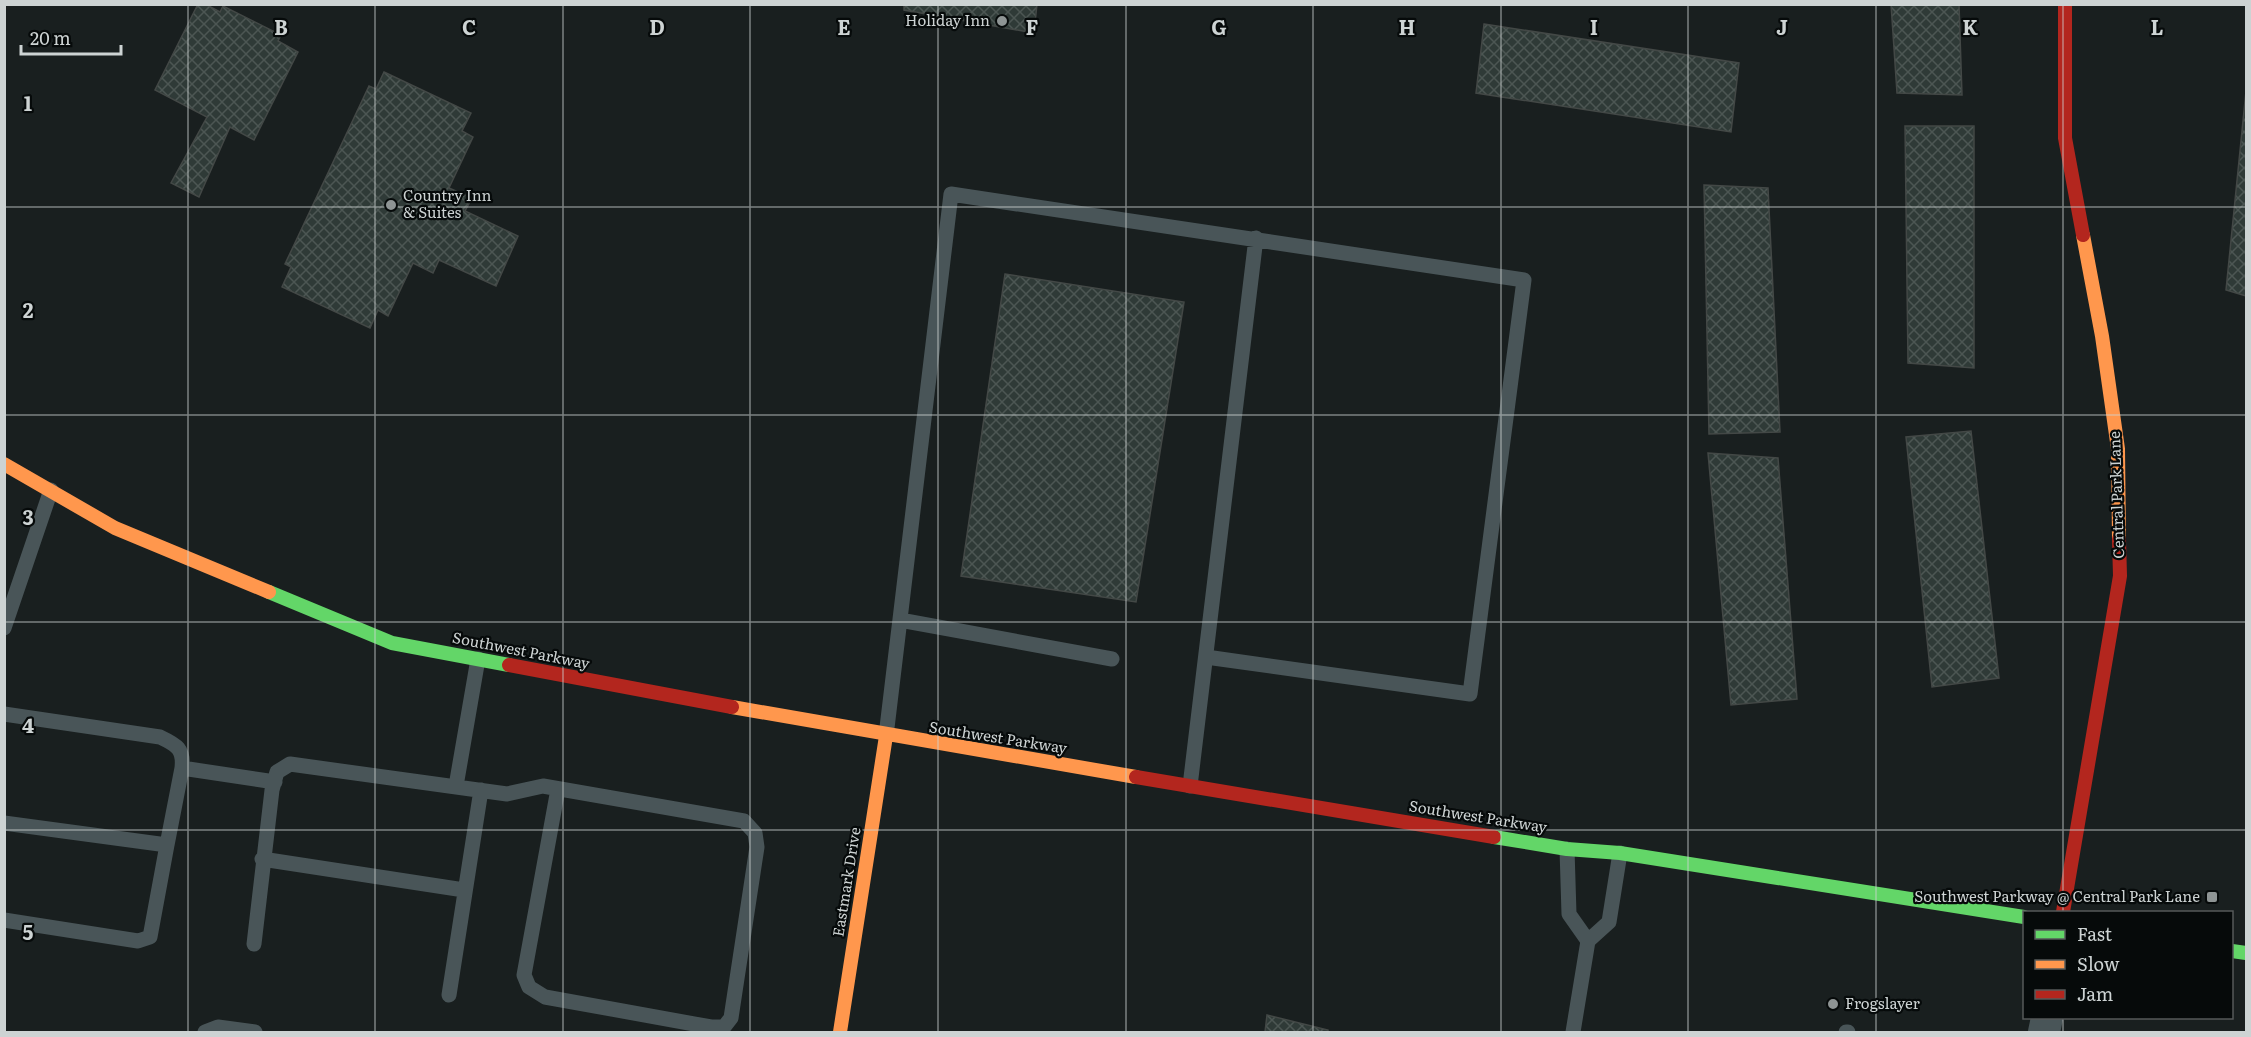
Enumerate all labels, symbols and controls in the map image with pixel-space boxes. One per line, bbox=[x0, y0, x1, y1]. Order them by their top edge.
place label: Holiday Inn bbox=[905, 8, 990, 31]
text: B bbox=[274, 11, 288, 41]
text: C bbox=[462, 11, 476, 41]
text: D bbox=[649, 11, 665, 41]
text: E bbox=[837, 11, 851, 41]
text: F bbox=[1026, 11, 1039, 41]
text: G bbox=[1211, 11, 1227, 41]
text: H bbox=[1399, 11, 1415, 41]
text: I bbox=[1590, 11, 1598, 41]
text: J bbox=[1776, 11, 1788, 41]
text: K bbox=[1962, 11, 1978, 41]
text: L bbox=[2151, 11, 2164, 41]
marker: Holiday Inn bbox=[995, 14, 1009, 28]
scale bar bbox=[21, 18, 122, 56]
text: 20 m bbox=[30, 24, 71, 51]
text: 1 bbox=[24, 87, 32, 117]
place label: Country Inn & Suites bbox=[403, 183, 492, 223]
marker: Country Inn & Suites bbox=[384, 198, 398, 212]
text: 2 bbox=[23, 294, 34, 324]
street label: Central Park Lane bbox=[2102, 431, 2129, 559]
text: 3 bbox=[22, 501, 34, 531]
street label: Southwest Parkway bbox=[451, 625, 592, 674]
text: 4 bbox=[22, 709, 34, 739]
street label: Southwest Parkway bbox=[928, 714, 1069, 759]
street label: Southwest Parkway bbox=[1408, 793, 1549, 838]
street label: Eastmark Drive bbox=[826, 825, 866, 938]
place label: Southwest Parkway @ Central Park Lane bbox=[1914, 884, 2200, 907]
marker: Southwest Parkway @ Central Park Lane bbox=[2205, 890, 2219, 904]
legend bbox=[2023, 911, 2233, 1019]
text: 5 bbox=[23, 916, 34, 946]
text: Fast bbox=[2077, 920, 2113, 947]
text: Slow bbox=[2077, 950, 2120, 977]
text: Jam bbox=[2077, 980, 2113, 1007]
place label: Frogslayer bbox=[1845, 991, 1920, 1014]
marker: Frogslayer bbox=[1826, 997, 1840, 1011]

